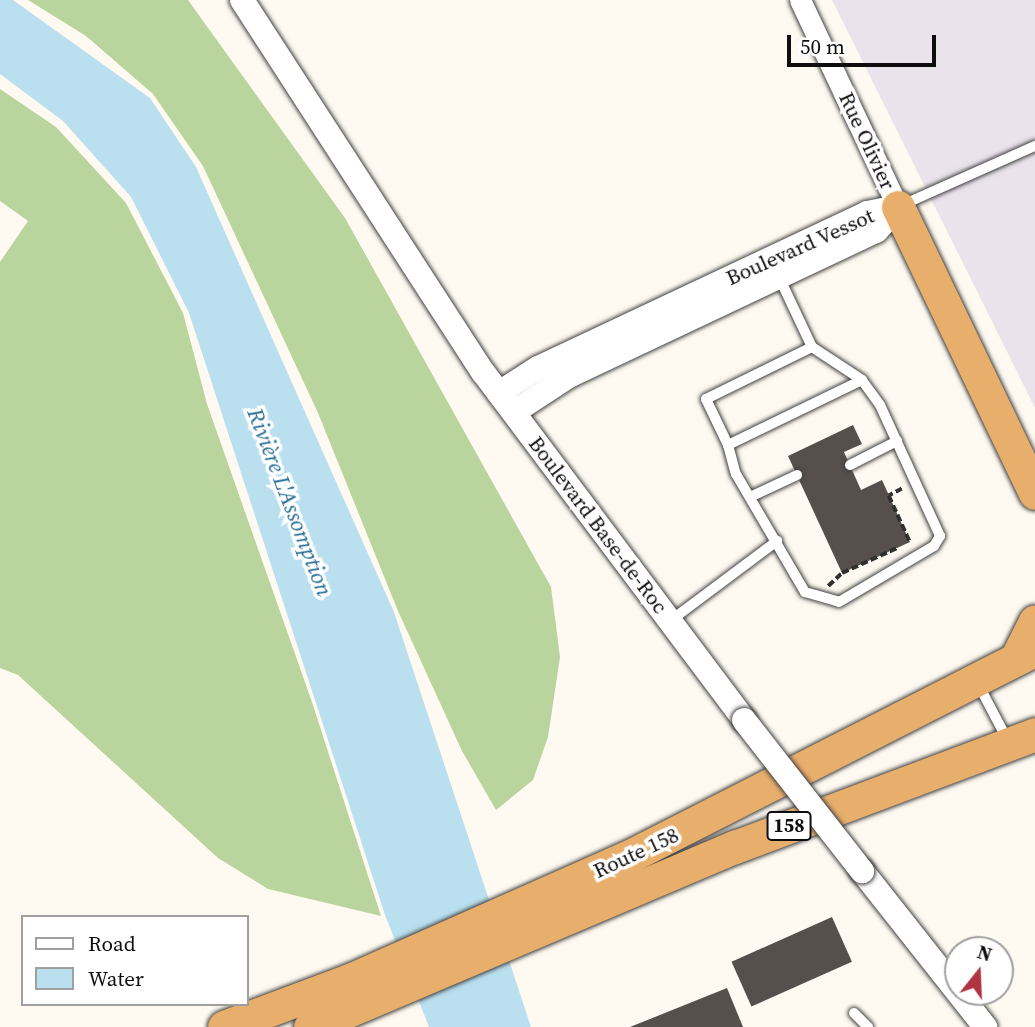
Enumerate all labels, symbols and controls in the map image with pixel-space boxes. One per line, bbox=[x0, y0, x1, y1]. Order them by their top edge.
scale bar bbox=[790, 21, 939, 65]
text: 50 m bbox=[800, 32, 845, 61]
street label: Rue Olivier bbox=[833, 88, 901, 194]
street label: Boulevard Vessot bbox=[722, 203, 878, 291]
water label: Rivière L'Assomption bbox=[241, 404, 339, 600]
street label: Boulevard Base-de-Roc bbox=[523, 431, 673, 619]
road number: 158 bbox=[766, 810, 812, 842]
street label: Route 158 bbox=[589, 822, 683, 884]
legend bbox=[21, 915, 248, 1006]
text: Road bbox=[88, 929, 136, 958]
north arrow bbox=[944, 936, 1014, 1006]
text: N bbox=[974, 938, 995, 967]
text: Water bbox=[88, 964, 144, 993]

